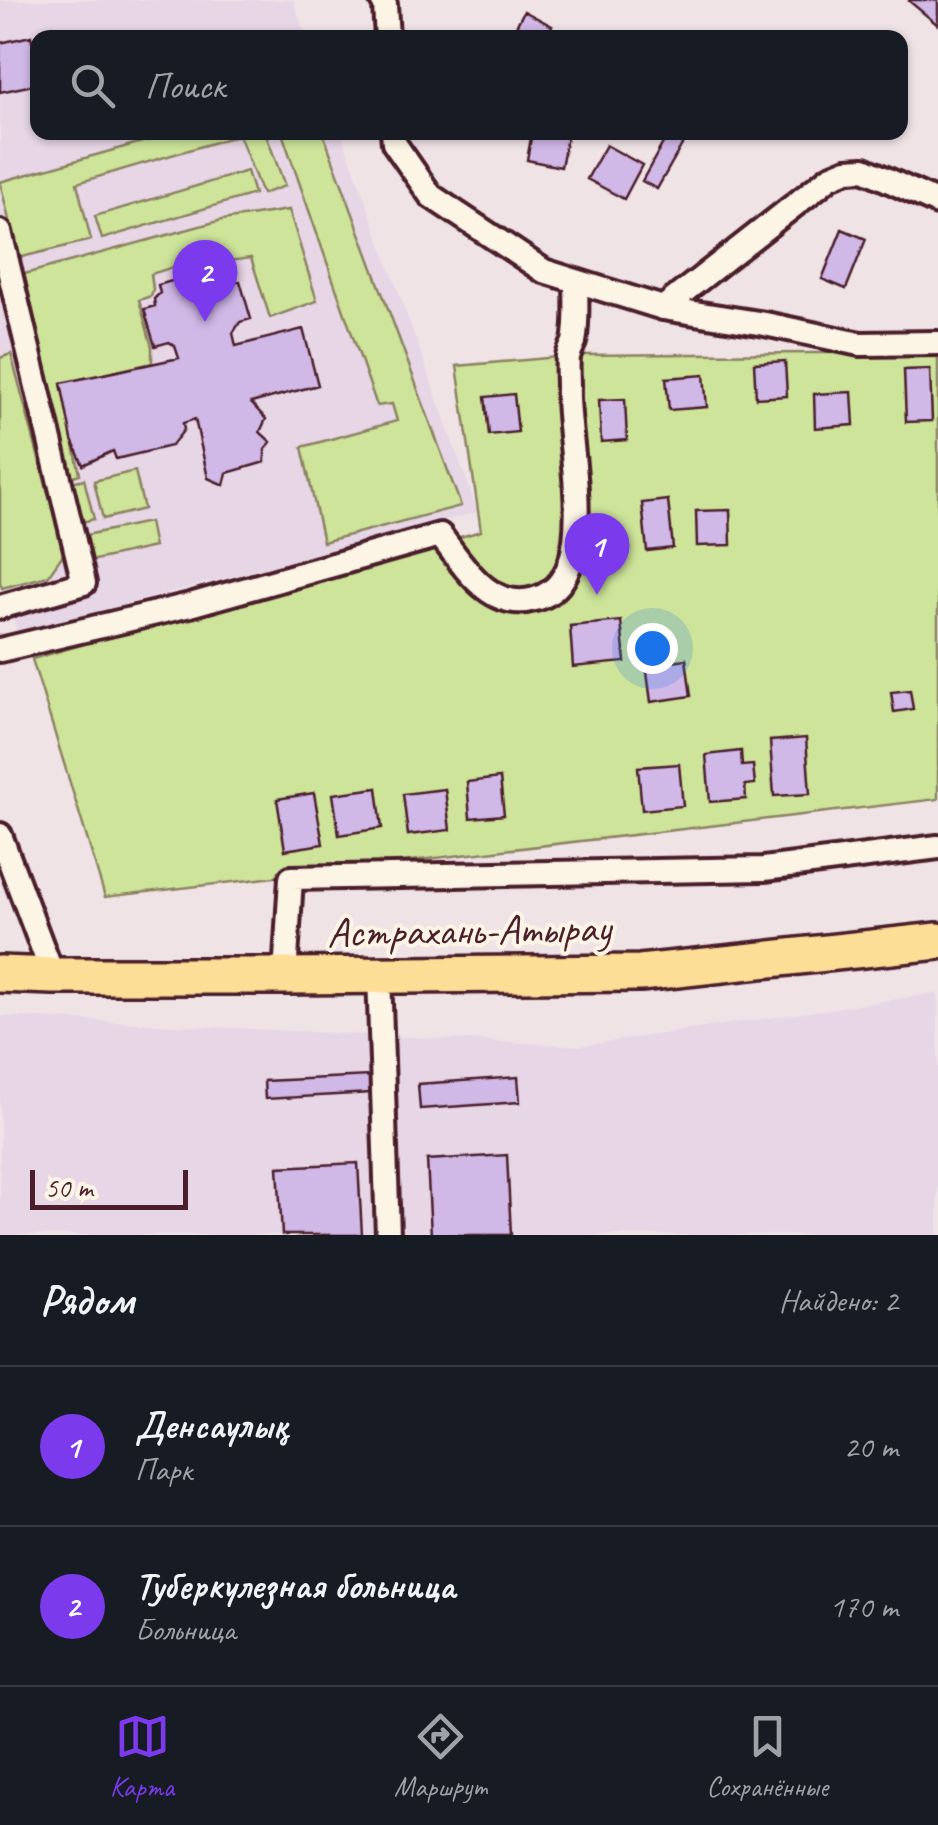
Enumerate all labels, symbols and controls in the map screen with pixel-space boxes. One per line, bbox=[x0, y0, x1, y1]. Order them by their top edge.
search box bbox=[30, 30, 908, 140]
icon: search bbox=[65, 58, 120, 113]
text: Поиск bbox=[145, 62, 225, 109]
pin: 2 bbox=[172, 240, 238, 322]
pin: 1 bbox=[564, 512, 630, 595]
your location bbox=[627, 623, 678, 674]
street label: Астрахань-Атырау bbox=[327, 901, 614, 959]
scale bar bbox=[30, 1165, 188, 1210]
text: 50 m bbox=[45, 1170, 93, 1205]
text: Рядом bbox=[40, 1274, 134, 1327]
text: Найдено: 2 bbox=[779, 1280, 898, 1321]
text: Денсаулық bbox=[135, 1402, 289, 1449]
text: 1 bbox=[65, 1426, 80, 1467]
text: 20 m bbox=[844, 1426, 898, 1467]
text: Парк bbox=[135, 1449, 192, 1490]
text: Туберкулезная больница bbox=[135, 1562, 455, 1609]
text: 2 bbox=[65, 1586, 80, 1627]
text: 170 m bbox=[829, 1586, 898, 1627]
text: Больница bbox=[135, 1609, 236, 1650]
tab: Карта bbox=[110, 1709, 174, 1804]
tab: Маршрут bbox=[394, 1709, 486, 1804]
tab: Сохранённые bbox=[706, 1709, 828, 1804]

